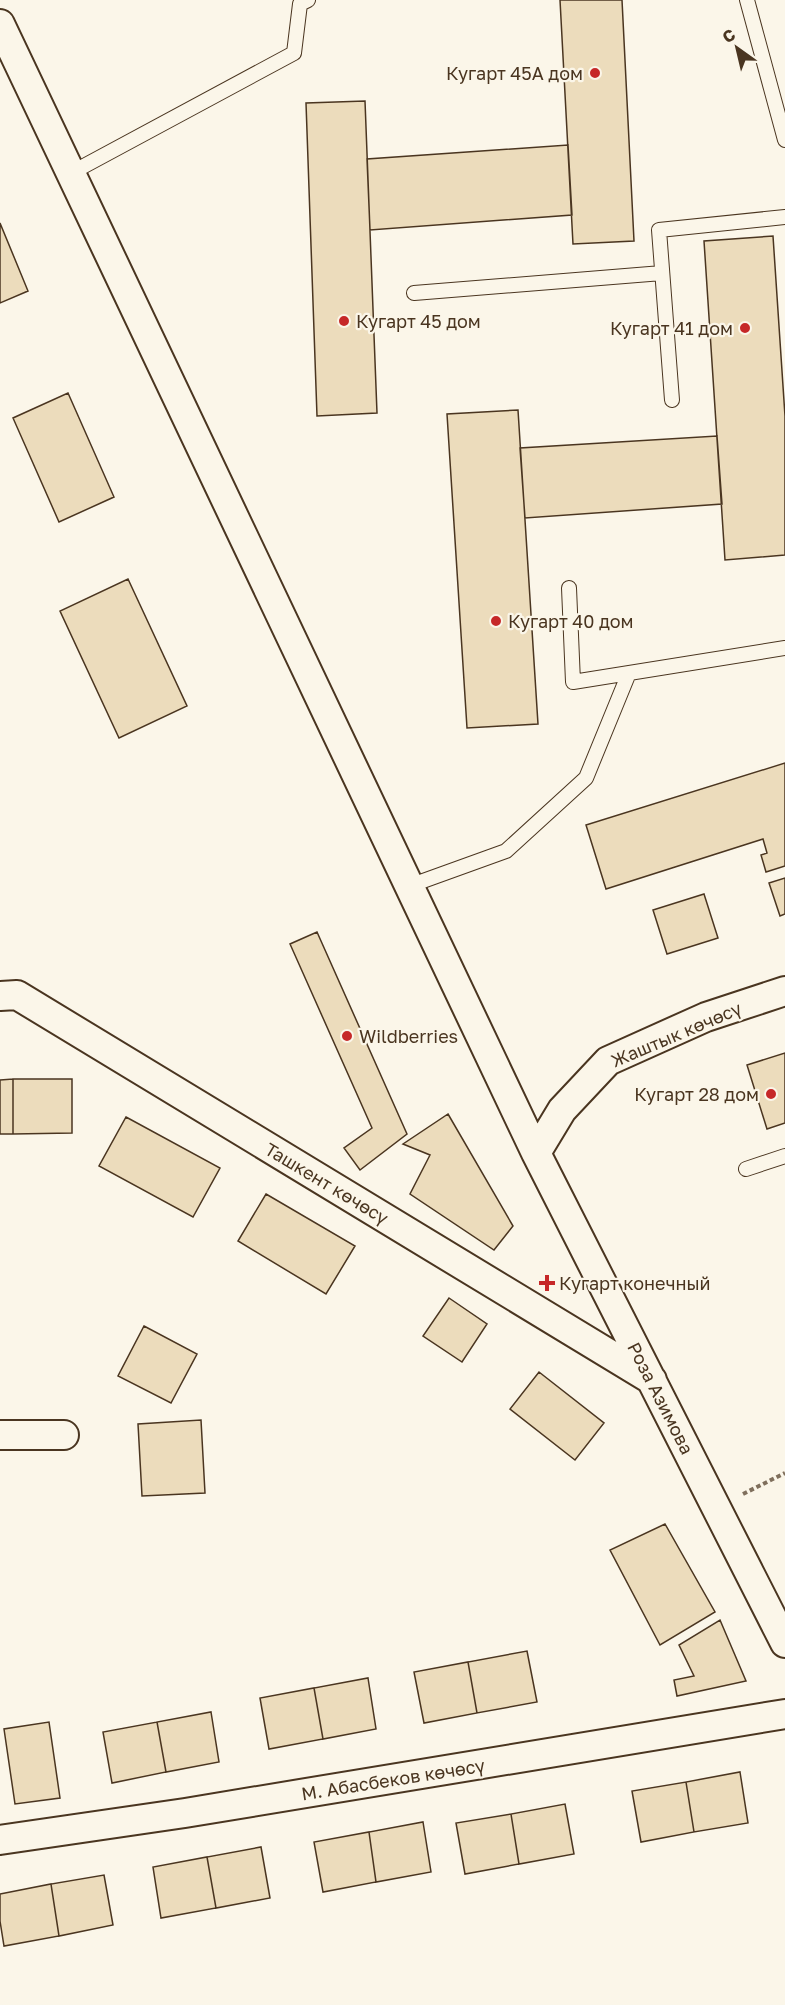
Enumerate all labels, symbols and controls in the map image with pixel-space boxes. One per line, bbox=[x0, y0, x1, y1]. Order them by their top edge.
north arrow bbox=[707, 18, 767, 78]
text: С bbox=[718, 24, 739, 47]
place label: Кугарт 45А дом bbox=[446, 62, 583, 84]
marker: Кугарт 45А дом bbox=[588, 66, 602, 80]
place label: Кугарт 45 дом bbox=[356, 310, 481, 332]
marker: Кугарт 45 дом bbox=[337, 314, 351, 328]
place label: Кугарт 41 дом bbox=[610, 317, 733, 339]
marker: Кугарт 41 дом bbox=[738, 321, 752, 335]
place label: Кугарт 40 дом bbox=[508, 610, 634, 632]
marker: Кугарт 40 дом bbox=[489, 614, 503, 628]
street label: Жаштык көчөсү bbox=[607, 997, 745, 1071]
place label: Wildberries bbox=[359, 1025, 458, 1047]
marker: Wildberries bbox=[340, 1029, 354, 1043]
place label: Кугарт 28 дом bbox=[634, 1083, 759, 1105]
marker: Кугарт 28 дом bbox=[764, 1087, 778, 1101]
street label: Ташкент көчөсү bbox=[261, 1137, 393, 1229]
place label: Кугарт конечный bbox=[559, 1272, 711, 1294]
marker: Кугарт конечный bbox=[540, 1276, 554, 1290]
street label: Роза Азимова bbox=[623, 1338, 699, 1458]
street label: М. Абасбеков көчөсү bbox=[300, 1754, 486, 1804]

